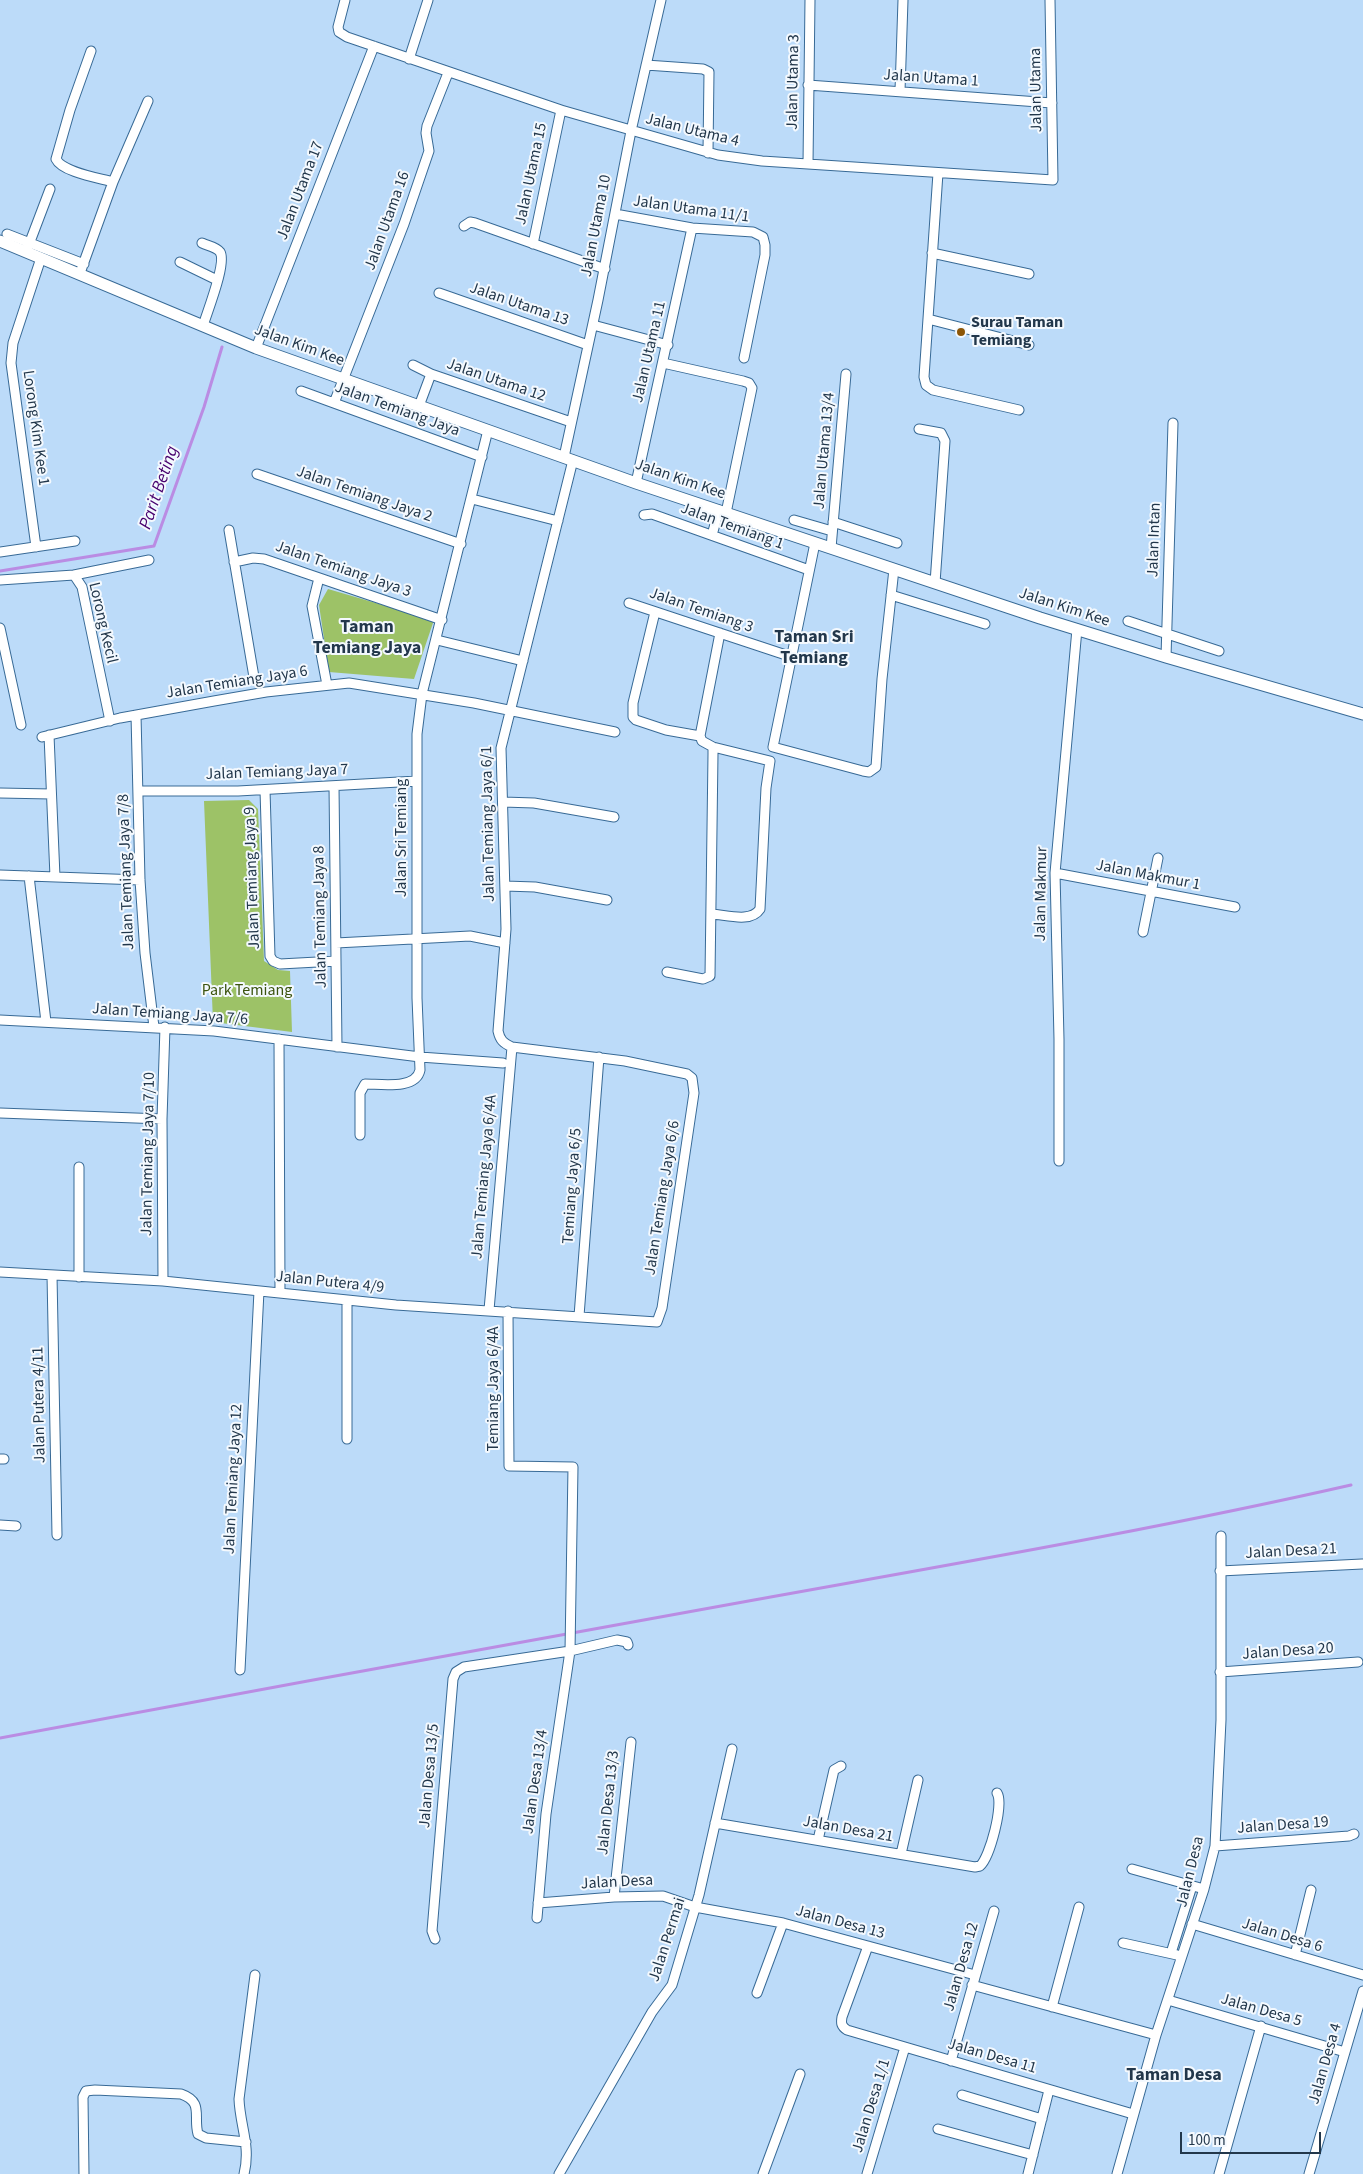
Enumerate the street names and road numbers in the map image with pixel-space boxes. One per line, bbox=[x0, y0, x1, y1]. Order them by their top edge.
street label: Jalan Utama 3 bbox=[784, 34, 804, 130]
street label: Jalan Utama bbox=[1027, 48, 1047, 132]
street label: Jalan Utama 1 bbox=[883, 66, 979, 92]
street label: Jalan Utama 4 bbox=[643, 110, 741, 152]
street label: Jalan Utama 15 bbox=[512, 121, 552, 227]
street label: Jalan Utama 17 bbox=[273, 139, 329, 243]
street label: Jalan Utama 16 bbox=[361, 169, 415, 273]
street label: Jalan Utama 10 bbox=[578, 173, 616, 279]
street label: Jalan Utama 11/1 bbox=[632, 192, 750, 228]
street label: Jalan Utama 13 bbox=[467, 279, 571, 331]
street label: Jalan Utama 11 bbox=[629, 299, 671, 405]
street label: Jalan Kim Kee bbox=[251, 321, 347, 371]
street label: Jalan Utama 12 bbox=[444, 355, 548, 407]
street label: Lorong Kim Kee 1 bbox=[17, 369, 53, 487]
street label: Jalan Temiang Jaya bbox=[332, 378, 462, 442]
street label: Jalan Utama 13/4 bbox=[810, 392, 840, 510]
street label: Jalan Kim Kee bbox=[632, 456, 728, 504]
street label: Jalan Temiang Jaya 2 bbox=[293, 463, 435, 527]
street label: Jalan Temiang 1 bbox=[678, 499, 786, 555]
street label: Jalan Intan bbox=[1144, 502, 1166, 578]
street label: Jalan Temiang Jaya 3 bbox=[272, 538, 414, 602]
street label: Lorong Kecil bbox=[83, 581, 121, 665]
street label: Jalan Temiang 3 bbox=[647, 584, 755, 638]
street label: Jalan Kim Kee bbox=[1016, 584, 1112, 632]
street label: Jalan Temiang Jaya 6 bbox=[165, 662, 309, 704]
street label: Jalan Temiang Jaya 6/1 bbox=[478, 746, 500, 902]
street label: Jalan Temiang Jaya 7 bbox=[205, 761, 349, 785]
street label: Jalan Sri Temiang bbox=[392, 779, 412, 897]
street label: Jalan Temiang Jaya 7/8 bbox=[115, 794, 139, 950]
street label: Jalan Temiang Jaya 9 bbox=[241, 806, 265, 950]
street label: Jalan Temiang Jaya 8 bbox=[310, 846, 332, 988]
street label: Jalan Makmur bbox=[1032, 846, 1052, 942]
street label: Jalan Makmur 1 bbox=[1094, 856, 1202, 896]
street label: Jalan Temiang Jaya 7/6 bbox=[91, 1000, 249, 1030]
street label: Jalan Temiang Jaya 7/10 bbox=[138, 1072, 160, 1236]
street label: Jalan Temiang Jaya 6/4A bbox=[468, 1094, 502, 1260]
street label: Jalan Temiang Jaya 6/6 bbox=[641, 1119, 685, 1277]
street label: Temiang Jaya 6/5 bbox=[559, 1127, 587, 1245]
street label: Jalan Putera 4/9 bbox=[275, 1268, 385, 1298]
street label: Temiang Jaya 6/4A bbox=[484, 1326, 504, 1452]
street label: Jalan Putera 4/11 bbox=[29, 1347, 51, 1463]
street label: Jalan Temiang Jaya 12 bbox=[220, 1403, 248, 1555]
street label: Jalan Desa 21 bbox=[1245, 1540, 1337, 1564]
street label: Jalan Desa 20 bbox=[1242, 1639, 1334, 1665]
street label: Jalan Desa 13/5 bbox=[416, 1723, 444, 1829]
street label: Jalan Desa 13/4 bbox=[519, 1729, 553, 1835]
street label: Jalan Desa 13/3 bbox=[594, 1750, 624, 1856]
street label: Jalan Desa 21 bbox=[801, 1813, 895, 1847]
street label: Jalan Desa 19 bbox=[1237, 1813, 1329, 1839]
street label: Jalan Desa bbox=[1173, 1835, 1209, 1909]
street label: Jalan Desa bbox=[580, 1872, 654, 1894]
street label: Jalan Permai bbox=[645, 1896, 691, 1984]
street label: Jalan Desa 13 bbox=[793, 1902, 887, 1944]
street label: Jalan Desa 6 bbox=[1239, 1915, 1325, 1957]
street label: Jalan Desa 12 bbox=[940, 1920, 984, 2014]
street label: Jalan Desa 5 bbox=[1218, 1990, 1304, 2032]
street label: Jalan Desa 4 bbox=[1305, 2021, 1347, 2107]
street label: Jalan Desa 11 bbox=[945, 2035, 1039, 2079]
street label: Jalan Desa 1/1 bbox=[849, 2057, 895, 2155]

